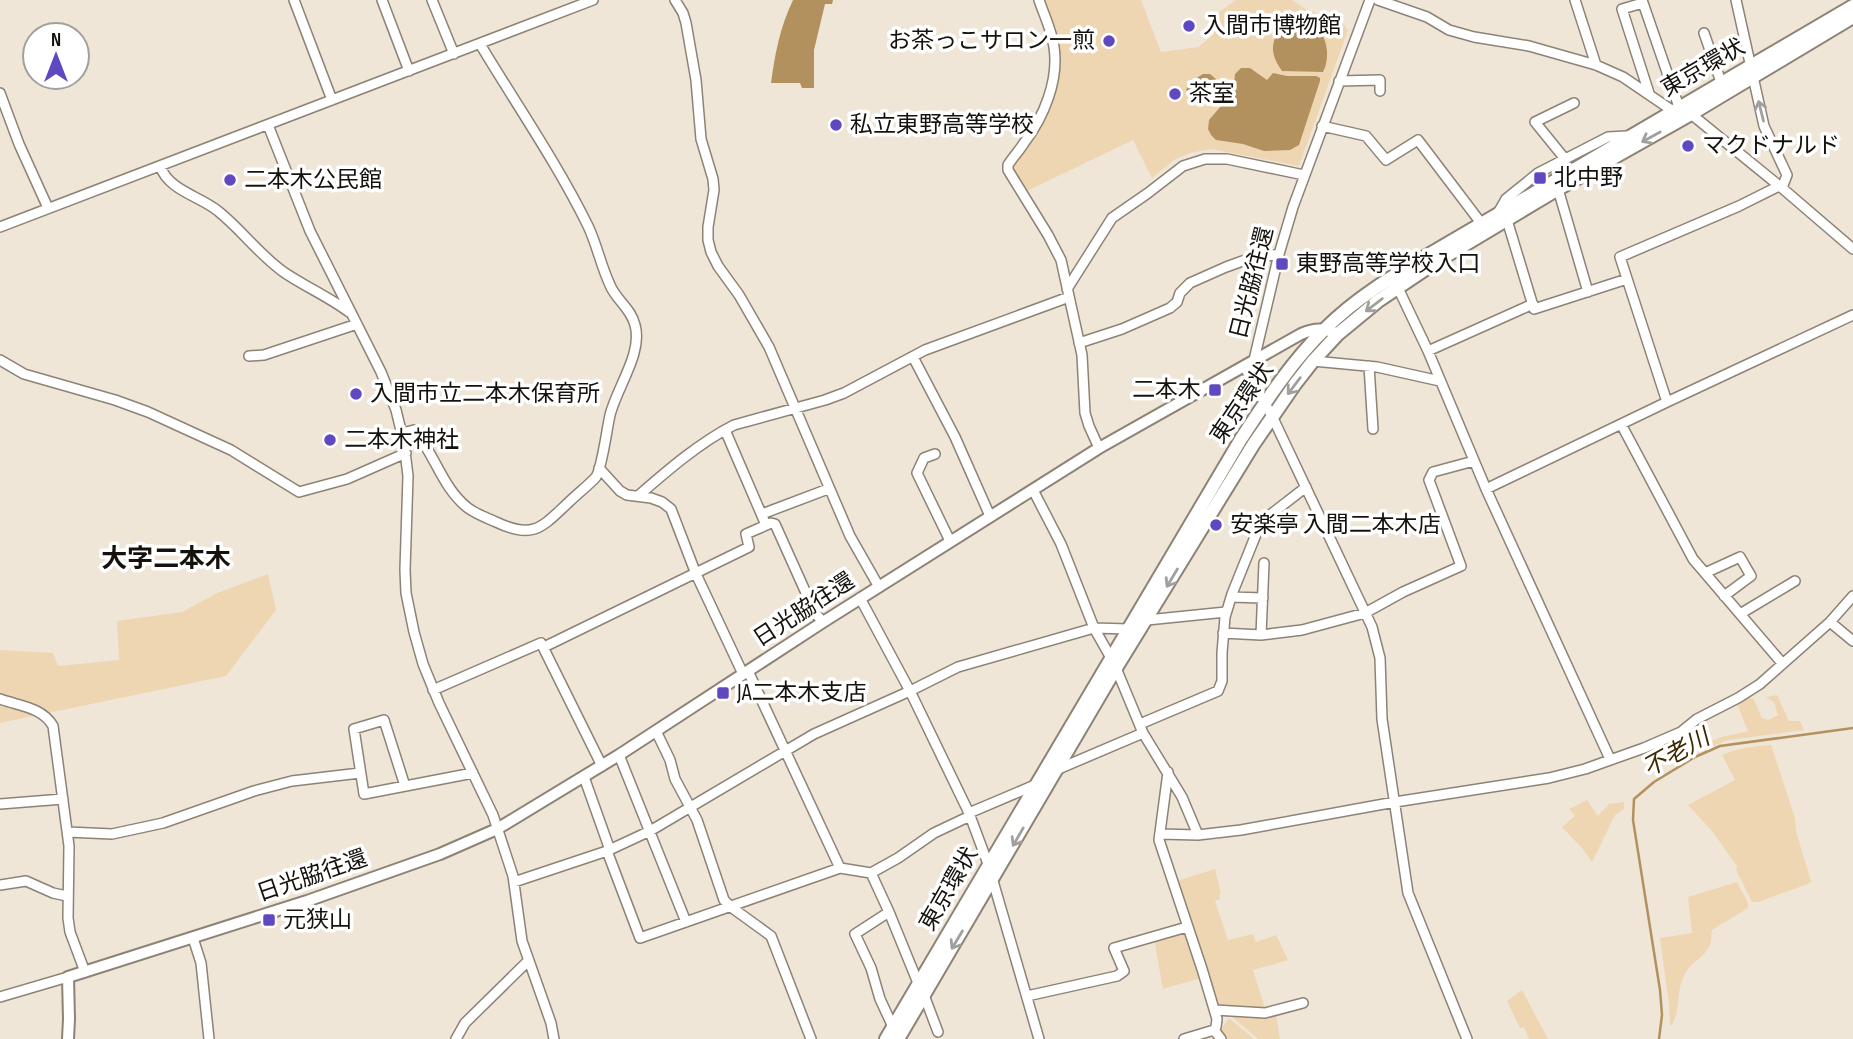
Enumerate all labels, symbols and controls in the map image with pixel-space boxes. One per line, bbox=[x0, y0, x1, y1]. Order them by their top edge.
place label: 入間市博物館 bbox=[1203, 12, 1341, 40]
marker: 入間市博物館 bbox=[1181, 18, 1197, 34]
north arrow bbox=[21, 21, 91, 91]
place label: お茶っこサロン一煎 bbox=[888, 27, 1095, 55]
text: N bbox=[51, 29, 61, 52]
marker: お茶っこサロン一煎 bbox=[1101, 33, 1117, 49]
street label: 東京環状 bbox=[1656, 33, 1750, 103]
place label: 茶室 bbox=[1189, 80, 1235, 108]
marker: 茶室 bbox=[1167, 86, 1183, 102]
one-way arrow bbox=[1754, 100, 1767, 123]
place label: 私立東野高等学校 bbox=[850, 111, 1034, 139]
marker: 私立東野高等学校 bbox=[828, 117, 844, 133]
one-way arrow bbox=[1642, 130, 1662, 144]
place label: マクドナルド bbox=[1702, 132, 1840, 160]
marker: マクドナルド bbox=[1680, 138, 1696, 154]
place label: 北中野 bbox=[1554, 164, 1623, 192]
place label: 二本木公民館 bbox=[244, 166, 382, 194]
marker: 北中野 bbox=[1532, 170, 1548, 186]
marker: 二本木公民館 bbox=[222, 172, 238, 188]
street label: 日光脇往還 bbox=[1225, 224, 1279, 342]
place label: 東野高等学校入口 bbox=[1296, 250, 1480, 278]
marker: 東野高等学校入口 bbox=[1274, 256, 1290, 272]
one-way arrow bbox=[1364, 297, 1383, 312]
street label: 東京環状 bbox=[1205, 357, 1279, 449]
place label: 二本木 bbox=[1132, 376, 1201, 404]
one-way arrow bbox=[1286, 376, 1301, 395]
place label: 入間市立二本木保育所 bbox=[370, 380, 600, 408]
marker: 二本木 bbox=[1207, 382, 1223, 398]
marker: 入間市立二本木保育所 bbox=[348, 386, 364, 402]
place label: 二本木神社 bbox=[344, 426, 459, 454]
marker: 二本木神社 bbox=[322, 432, 338, 448]
place label: 安楽亭 入間二本木店 bbox=[1230, 511, 1441, 539]
marker: 安楽亭 入間二本木店 bbox=[1208, 517, 1224, 533]
district label: 大字二本木 bbox=[101, 544, 231, 575]
street label: 日光脇往還 bbox=[748, 567, 860, 653]
one-way arrow bbox=[1165, 568, 1179, 588]
place label: JA二本木支店 bbox=[736, 679, 867, 707]
marker: JA二本木支店 bbox=[715, 685, 731, 701]
water label: 不老川 bbox=[1637, 721, 1717, 783]
one-way arrow bbox=[1011, 826, 1025, 846]
street label: 東京環状 bbox=[914, 842, 984, 936]
street label: 日光脇往還 bbox=[253, 844, 371, 908]
place label: 元狭山 bbox=[283, 906, 352, 934]
marker: 元狭山 bbox=[261, 912, 277, 928]
one-way arrow bbox=[950, 929, 964, 949]

